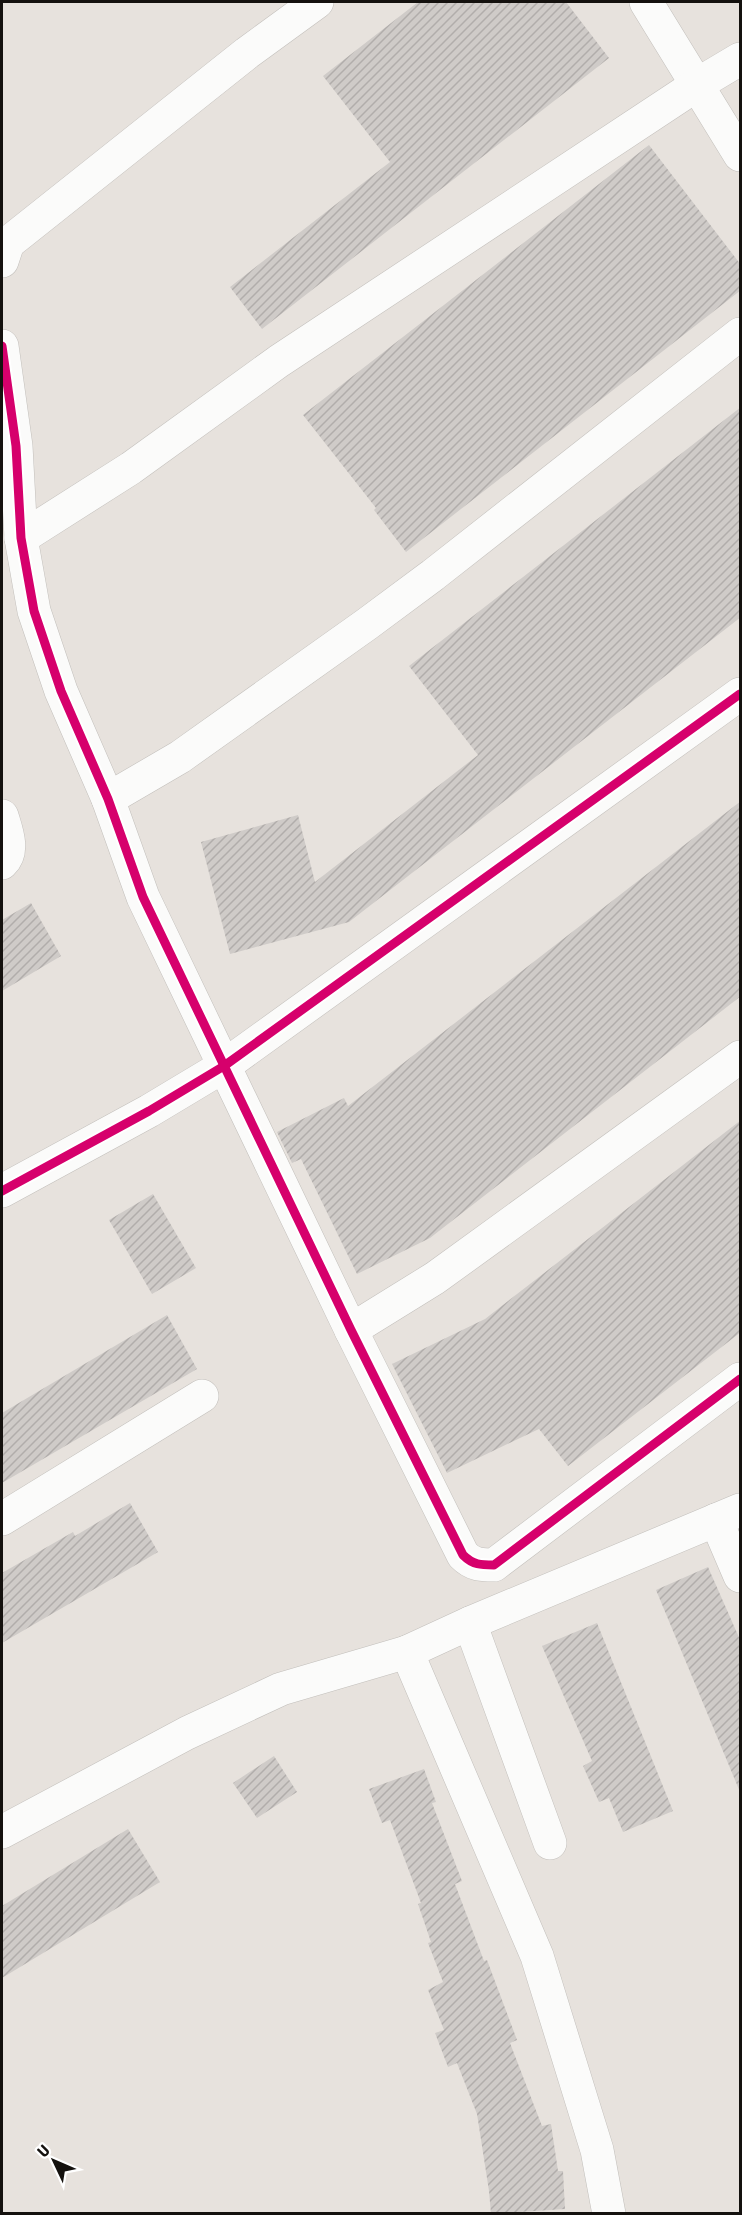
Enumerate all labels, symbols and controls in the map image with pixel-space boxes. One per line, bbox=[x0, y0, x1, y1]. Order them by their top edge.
north arrow bbox=[24, 2131, 84, 2191]
text: U bbox=[33, 2141, 53, 2160]

